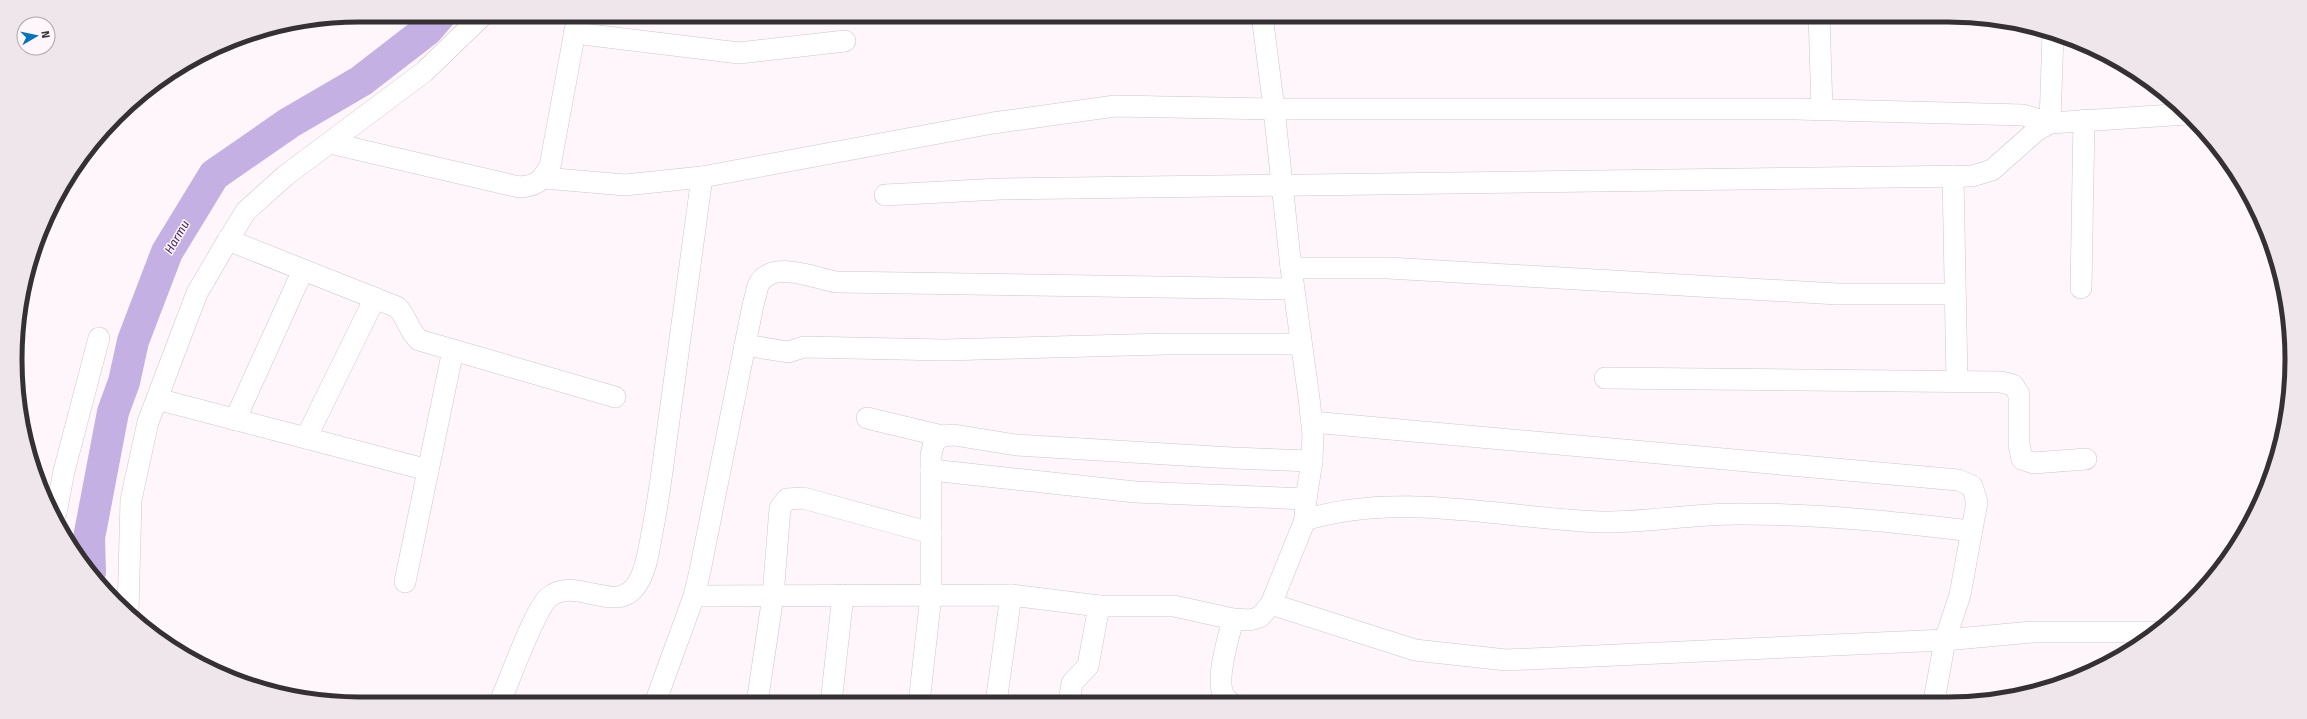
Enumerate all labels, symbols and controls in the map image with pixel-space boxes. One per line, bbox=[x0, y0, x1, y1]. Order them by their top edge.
north arrow bbox=[16, 16, 56, 56]
text: N bbox=[38, 30, 52, 39]
water label: Harmu bbox=[162, 218, 192, 256]

